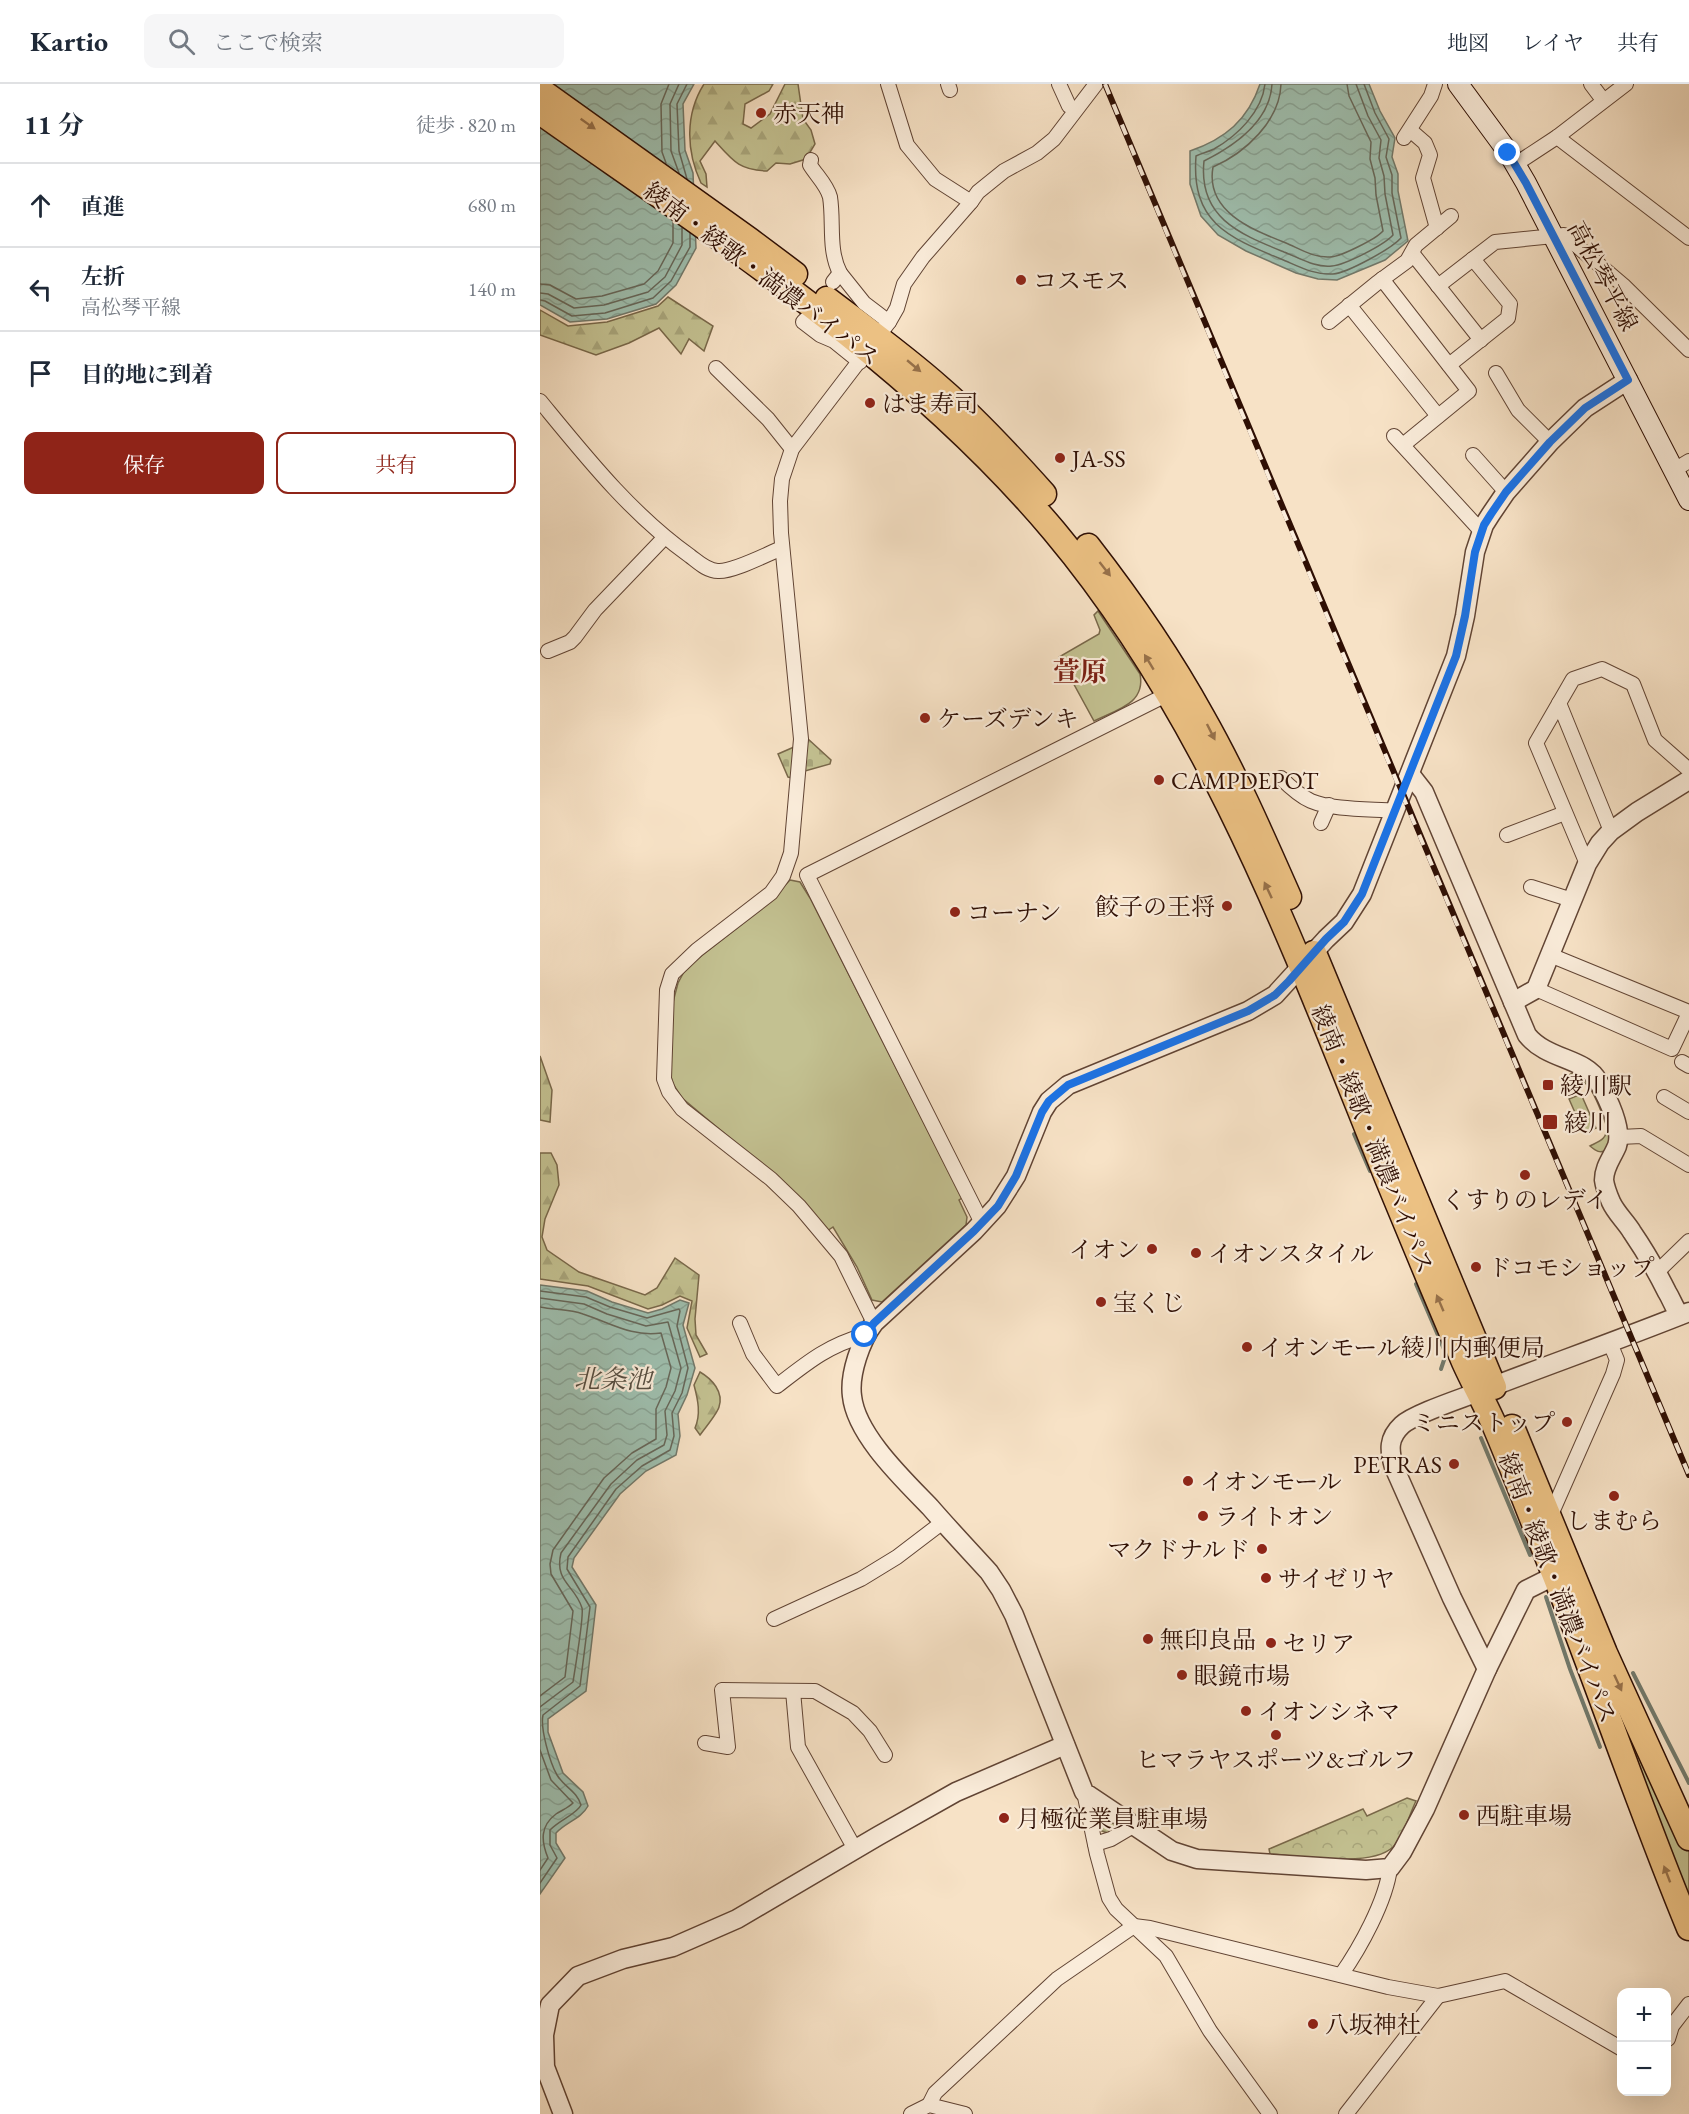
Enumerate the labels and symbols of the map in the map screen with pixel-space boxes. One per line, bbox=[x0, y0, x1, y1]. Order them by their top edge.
place label: 赤天神 bbox=[773, 98, 845, 129]
marker: 赤天神 bbox=[754, 106, 768, 120]
one-way arrow bbox=[579, 118, 595, 130]
route end bbox=[1494, 139, 1520, 165]
street label: 綾南・綾歌・満濃バイパス bbox=[638, 175, 886, 373]
street label: 高松琴平線 bbox=[1561, 216, 1645, 336]
place label: コスモス bbox=[1033, 265, 1129, 296]
marker: コスモス bbox=[1014, 273, 1028, 287]
one-way arrow bbox=[906, 360, 922, 373]
place label: はま寿司 bbox=[882, 388, 978, 419]
marker: はま寿司 bbox=[863, 396, 877, 410]
place label: JA-SS bbox=[1070, 443, 1126, 474]
marker: JA-SS bbox=[1053, 451, 1067, 465]
one-way arrow bbox=[1099, 561, 1111, 576]
district label: 萱原 bbox=[1053, 654, 1107, 689]
one-way arrow bbox=[1143, 654, 1154, 670]
place label: ケーズデンキ bbox=[937, 703, 1079, 734]
marker: ケーズデンキ bbox=[918, 711, 932, 725]
one-way arrow bbox=[1206, 724, 1215, 741]
place label: CAMPDEPOT bbox=[1171, 765, 1319, 796]
marker: CAMPDEPOT bbox=[1152, 773, 1166, 787]
one-way arrow bbox=[1263, 881, 1273, 899]
place label: 餃子の王将 bbox=[1095, 891, 1215, 922]
place label: コーナン bbox=[967, 897, 1062, 928]
marker: 餃子の王将 bbox=[1220, 899, 1234, 913]
marker: コーナン bbox=[948, 905, 962, 919]
street label: 綾南・綾歌・満濃バイパス bbox=[1305, 1000, 1441, 1278]
place label: 綾川駅 bbox=[1560, 1070, 1632, 1101]
marker: 綾川駅 bbox=[1541, 1078, 1555, 1092]
place label: 綾川 bbox=[1564, 1107, 1612, 1138]
marker: 綾川 bbox=[1541, 1113, 1559, 1131]
marker: くすりのレデイ bbox=[1518, 1168, 1532, 1182]
place label: くすりのレデイ bbox=[1442, 1184, 1608, 1215]
place label: イオン bbox=[1069, 1234, 1140, 1265]
place label: イオンスタイル bbox=[1208, 1238, 1374, 1269]
marker: イオン bbox=[1145, 1242, 1159, 1256]
marker: イオンスタイル bbox=[1189, 1246, 1203, 1260]
place label: ドコモショップ bbox=[1488, 1252, 1655, 1283]
marker: ドコモショップ bbox=[1469, 1260, 1483, 1274]
place label: 宝くじ bbox=[1113, 1287, 1185, 1318]
one-way arrow bbox=[1435, 1294, 1444, 1312]
marker: 宝くじ bbox=[1094, 1295, 1108, 1309]
route start bbox=[851, 1321, 877, 1347]
place label: イオンモール綾川内郵便局 bbox=[1259, 1332, 1545, 1363]
marker: イオンモール綾川内郵便局 bbox=[1240, 1340, 1254, 1354]
water label: 北条池 bbox=[574, 1362, 655, 1396]
place label: ミニストップ bbox=[1412, 1407, 1555, 1438]
marker: ミニストップ bbox=[1560, 1415, 1574, 1429]
street label: 綾南・綾歌・満濃バイパス bbox=[1492, 1448, 1624, 1728]
place label: PETRAS bbox=[1353, 1449, 1442, 1480]
marker: PETRAS bbox=[1447, 1457, 1461, 1471]
place label: イオンモール bbox=[1200, 1466, 1342, 1497]
marker: イオンモール bbox=[1181, 1474, 1195, 1488]
marker: しまむら bbox=[1607, 1489, 1621, 1503]
place label: ライトオン bbox=[1215, 1501, 1334, 1532]
place label: しまむら bbox=[1566, 1505, 1662, 1536]
marker: ライトオン bbox=[1196, 1509, 1210, 1523]
place label: マクドナルド bbox=[1107, 1534, 1250, 1565]
marker: マクドナルド bbox=[1255, 1542, 1269, 1556]
place label: サイゼリヤ bbox=[1278, 1563, 1395, 1594]
marker: サイゼリヤ bbox=[1259, 1571, 1273, 1585]
place label: 無印良品 bbox=[1160, 1624, 1256, 1655]
place label: セリア bbox=[1283, 1628, 1355, 1659]
marker: 無印良品 bbox=[1141, 1632, 1155, 1646]
marker: セリア bbox=[1264, 1636, 1278, 1650]
place label: 眼鏡市場 bbox=[1194, 1660, 1290, 1691]
marker: 眼鏡市場 bbox=[1175, 1668, 1189, 1682]
one-way arrow bbox=[1614, 1675, 1623, 1692]
place label: イオンシネマ bbox=[1258, 1696, 1400, 1727]
marker: イオンシネマ bbox=[1239, 1704, 1253, 1718]
marker: ヒマラヤスポーツ&ゴルフ bbox=[1269, 1728, 1283, 1742]
place label: ヒマラヤスポーツ&ゴルフ bbox=[1136, 1744, 1416, 1775]
place label: 西駐車場 bbox=[1476, 1800, 1572, 1831]
place label: 月極従業員駐車場 bbox=[1016, 1803, 1208, 1834]
marker: 西駐車場 bbox=[1457, 1808, 1471, 1822]
marker: 月極従業員駐車場 bbox=[997, 1811, 1011, 1825]
one-way arrow bbox=[1662, 1865, 1672, 1883]
place label: 八坂神社 bbox=[1325, 2009, 1421, 2040]
marker: 八坂神社 bbox=[1306, 2017, 1320, 2031]

